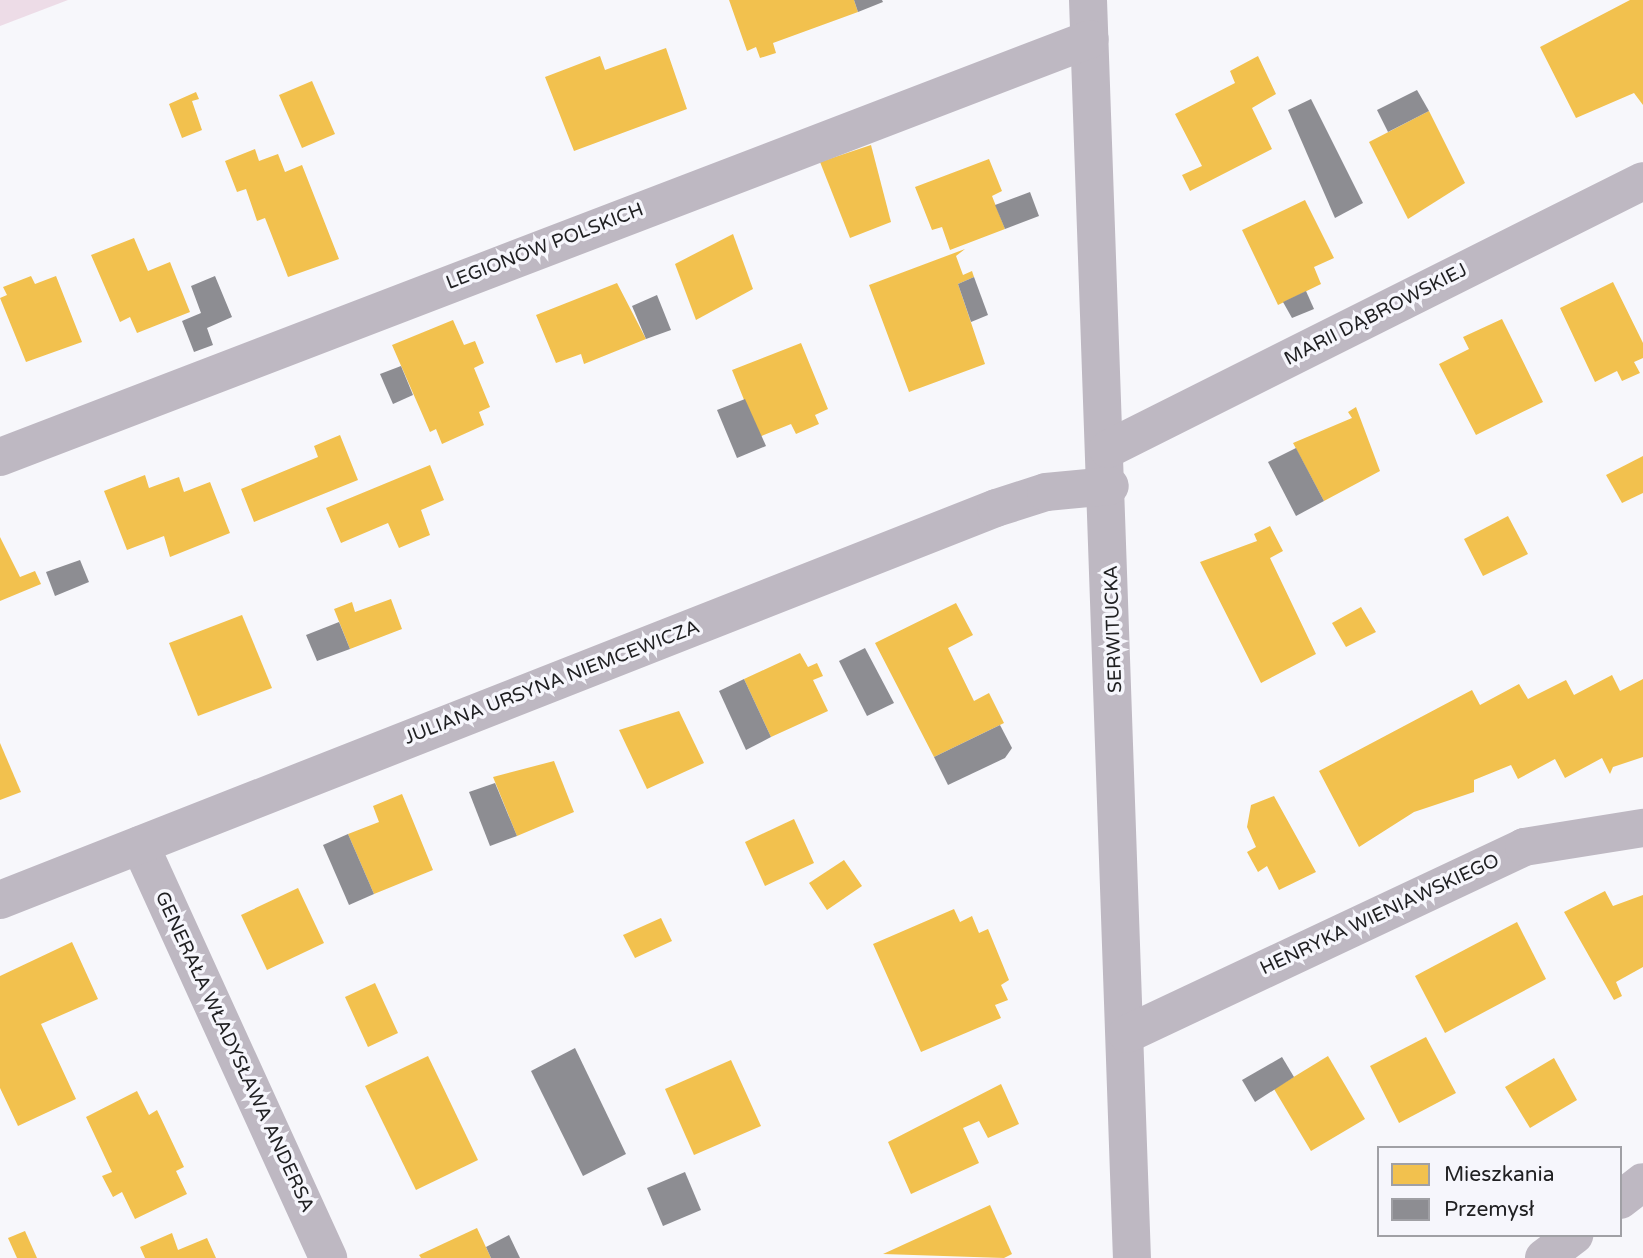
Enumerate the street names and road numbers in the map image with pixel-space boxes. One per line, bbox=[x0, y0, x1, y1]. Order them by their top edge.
street label: LEGIONÓW POLSKICH bbox=[443, 199, 647, 295]
street label: MARII DĄBROWSKIEJ bbox=[1281, 259, 1471, 371]
street label: SERWITUCKA bbox=[1100, 565, 1128, 693]
street label: JULIANA URSYNA NIEMCEWICZA bbox=[401, 616, 703, 750]
street label: HENRYKA WIENIAWSKIEGO bbox=[1257, 849, 1503, 981]
street label: GENERAŁA WŁADYSŁAWA ANDERSA bbox=[149, 888, 319, 1216]

